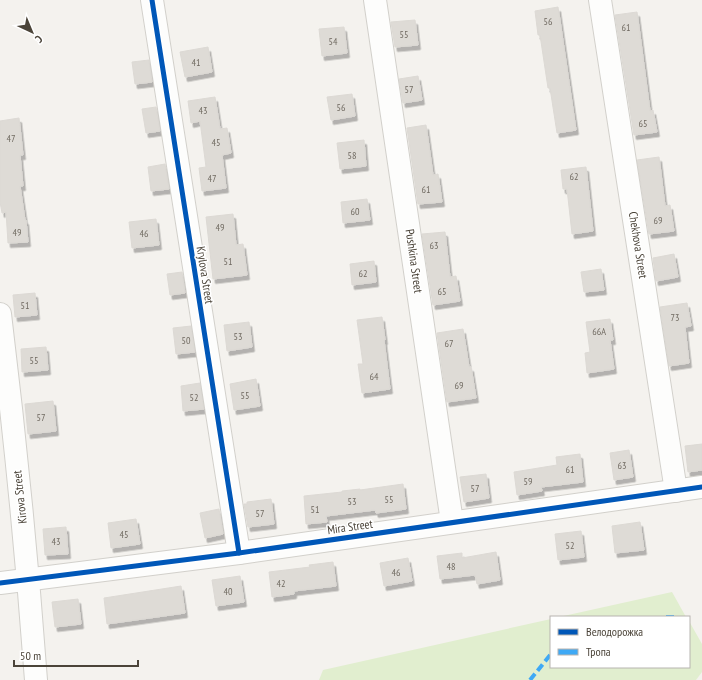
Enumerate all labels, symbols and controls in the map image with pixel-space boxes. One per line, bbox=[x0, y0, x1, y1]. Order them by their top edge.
north arrow bbox=[12, 12, 52, 52]
house number: 56 bbox=[544, 15, 553, 28]
house number: 61 bbox=[622, 21, 631, 34]
house number: 55 bbox=[400, 28, 409, 41]
text: С bbox=[32, 32, 46, 46]
house number: 54 bbox=[329, 35, 338, 48]
house number: 41 bbox=[192, 56, 201, 69]
house number: 57 bbox=[405, 83, 414, 96]
house number: 56 bbox=[337, 101, 346, 114]
house number: 43 bbox=[199, 104, 208, 117]
house number: 65 bbox=[639, 117, 648, 130]
house number: 47 bbox=[7, 132, 16, 145]
house number: 45 bbox=[212, 136, 221, 149]
house number: 58 bbox=[348, 149, 357, 162]
house number: 62 bbox=[570, 170, 579, 183]
house number: 47 bbox=[208, 172, 217, 185]
house number: 61 bbox=[422, 183, 431, 196]
house number: 60 bbox=[351, 205, 360, 218]
street label: Chekhova Street bbox=[626, 210, 651, 280]
house number: 69 bbox=[654, 214, 663, 227]
house number: 49 bbox=[216, 221, 225, 234]
house number: 49 bbox=[13, 226, 22, 239]
house number: 46 bbox=[140, 227, 149, 240]
street label: Pushkina Street bbox=[403, 228, 426, 295]
house number: 63 bbox=[430, 239, 439, 252]
street label: Krylova Street bbox=[194, 245, 218, 306]
house number: 51 bbox=[224, 255, 233, 268]
house number: 62 bbox=[359, 267, 368, 280]
house number: 65 bbox=[438, 285, 447, 298]
house number: 51 bbox=[21, 299, 30, 312]
house number: 73 bbox=[671, 311, 680, 324]
house number: 66А bbox=[592, 325, 606, 338]
house number: 53 bbox=[234, 330, 243, 343]
house number: 50 bbox=[182, 334, 191, 347]
house number: 67 bbox=[445, 337, 454, 350]
house number: 55 bbox=[30, 354, 39, 367]
house number: 64 bbox=[370, 370, 379, 383]
house number: 69 bbox=[455, 379, 464, 392]
house number: 55 bbox=[241, 389, 250, 402]
house number: 52 bbox=[190, 391, 199, 404]
house number: 57 bbox=[37, 411, 46, 424]
house number: 63 bbox=[618, 459, 627, 472]
house number: 61 bbox=[566, 463, 575, 476]
street label: Kirova Street bbox=[9, 469, 30, 525]
house number: 59 bbox=[524, 475, 533, 488]
house number: 57 bbox=[471, 482, 480, 495]
house number: 55 bbox=[385, 493, 394, 506]
house number: 53 bbox=[348, 495, 357, 508]
house number: 51 bbox=[311, 503, 320, 516]
house number: 57 bbox=[256, 507, 265, 520]
street label: Mira Street bbox=[326, 516, 374, 537]
house number: 45 bbox=[120, 528, 129, 541]
house number: 43 bbox=[52, 535, 61, 548]
house number: 52 bbox=[566, 539, 575, 552]
house number: 48 bbox=[447, 560, 456, 573]
house number: 46 bbox=[392, 566, 401, 579]
house number: 42 bbox=[277, 577, 286, 590]
house number: 40 bbox=[224, 585, 233, 598]
legend bbox=[550, 616, 690, 668]
text: Велодорожка bbox=[586, 624, 643, 639]
scale bar bbox=[14, 642, 138, 668]
text: Тропа bbox=[586, 644, 611, 659]
text: 50 m bbox=[20, 648, 41, 663]

